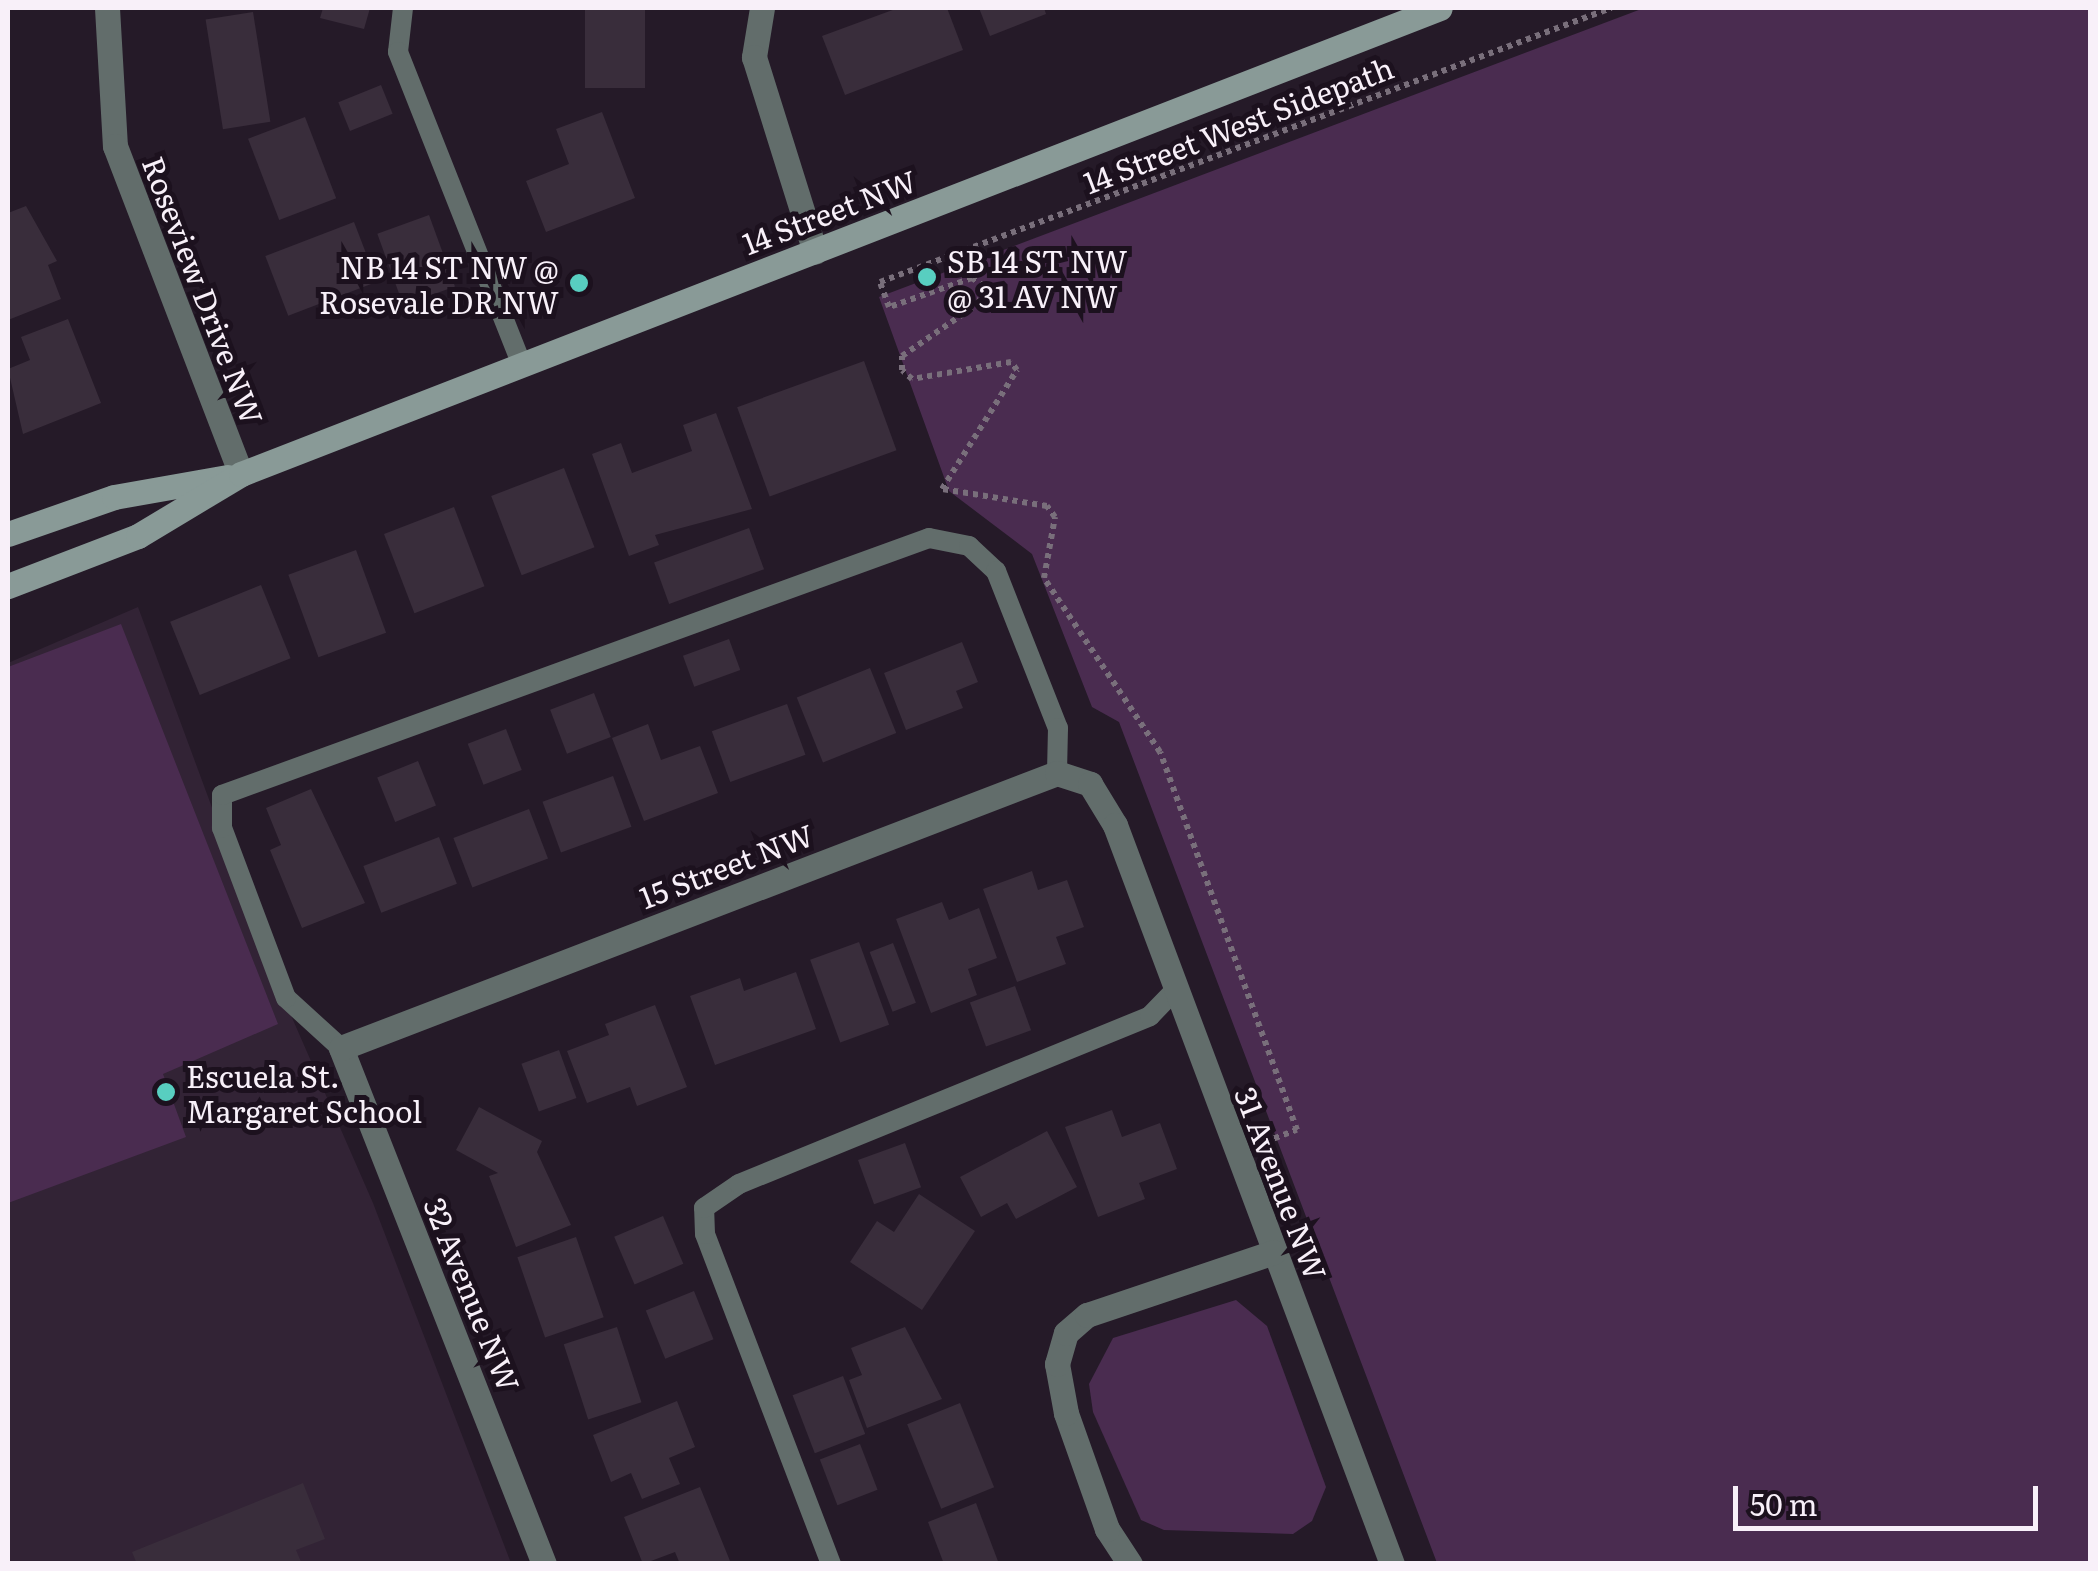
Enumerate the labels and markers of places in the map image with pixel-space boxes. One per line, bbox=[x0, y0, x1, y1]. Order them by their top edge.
place label: SB 14 ST NW @ 31 AV NW bbox=[947, 242, 1128, 312]
place label: NB 14 ST NW @ Rosevale DR NW bbox=[319, 248, 559, 318]
marker: SB 14 ST NW @ 31 AV NW bbox=[916, 266, 938, 288]
marker: NB 14 ST NW @ Rosevale DR NW bbox=[568, 272, 590, 294]
place label: Escuela St. Margaret School bbox=[186, 1057, 422, 1128]
marker: Escuela St. Margaret School bbox=[155, 1081, 177, 1103]

